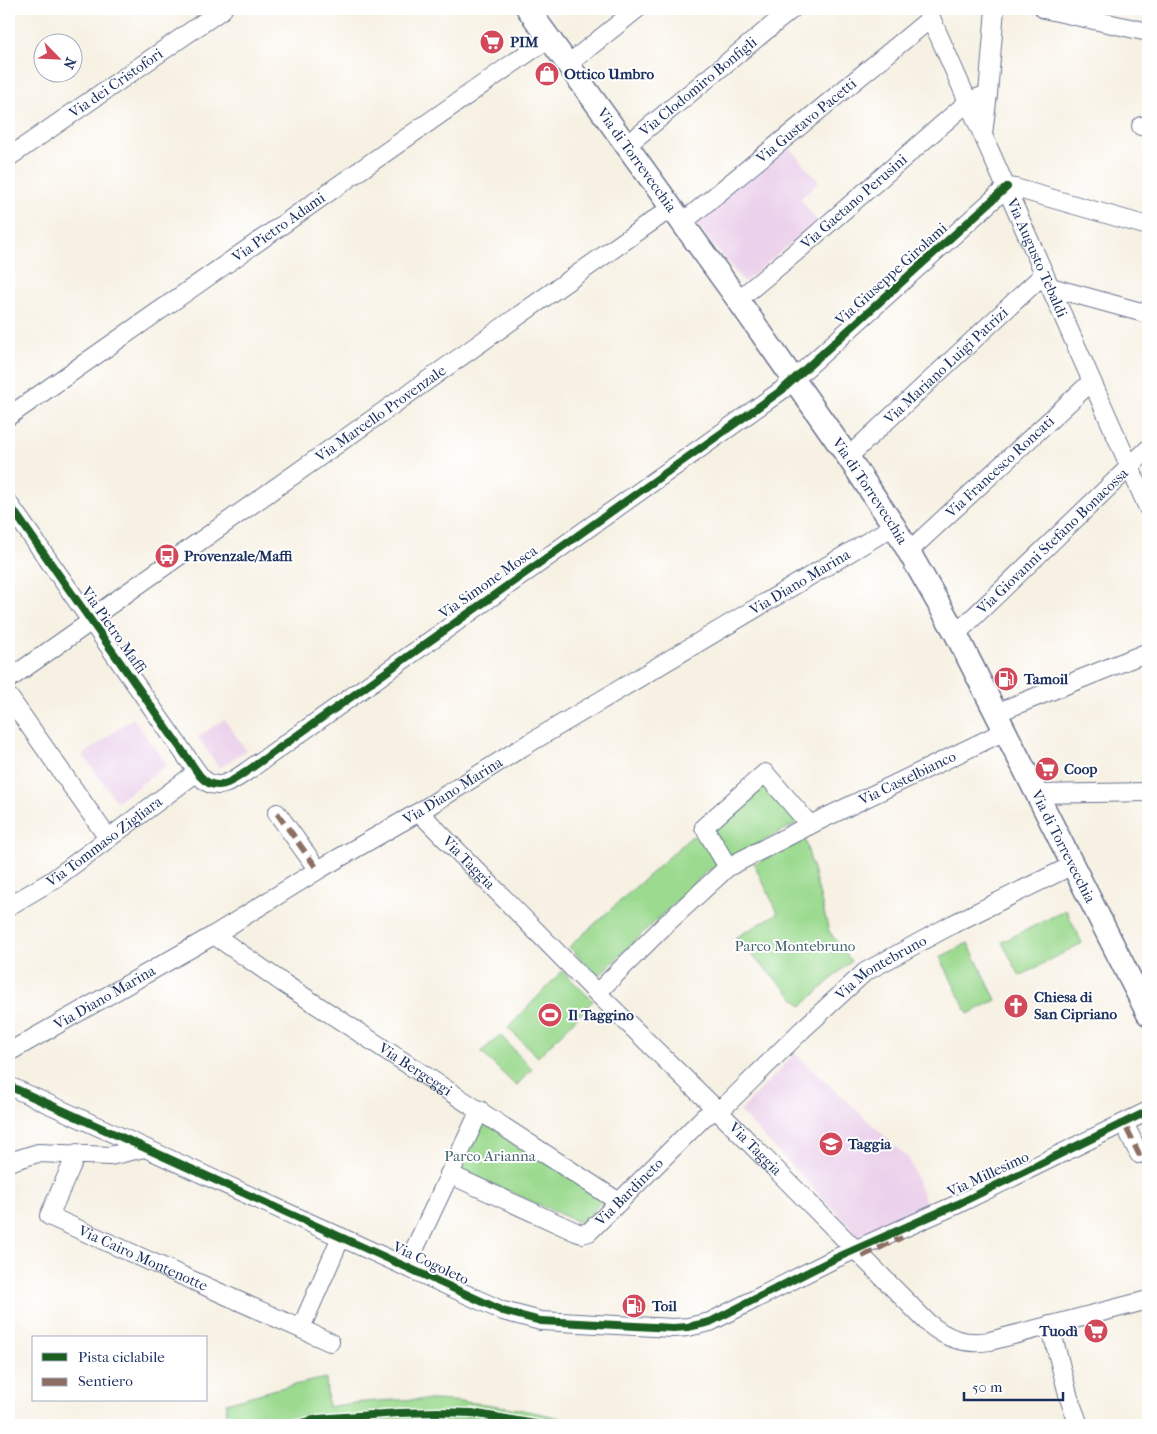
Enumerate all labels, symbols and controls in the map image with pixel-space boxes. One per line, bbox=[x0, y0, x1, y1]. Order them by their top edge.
supermarket icon: PIM bbox=[479, 29, 505, 55]
north arrow bbox=[32, 32, 82, 82]
street label: Via Clodomiro Bonfigli bbox=[635, 32, 761, 141]
place label: PIM bbox=[510, 33, 539, 51]
street label: Via dei Cristofori bbox=[65, 44, 167, 122]
text: N bbox=[59, 55, 79, 72]
shop icon: Ottico Umbro bbox=[534, 61, 560, 87]
place label: Ottico Umbro bbox=[564, 65, 654, 83]
street label: Via Gustavo Pacetti bbox=[752, 74, 860, 168]
street label: Via di Torrevecchia bbox=[593, 103, 681, 216]
street label: Via Gaetano Perusini bbox=[796, 150, 911, 254]
street label: Via Pietro Adami bbox=[228, 188, 329, 267]
street label: Via Augusto Tebaldi bbox=[1002, 194, 1072, 321]
street label: Via Giuseppe Girolami bbox=[831, 219, 951, 330]
street label: Via Mariano Luigi Patrizi bbox=[879, 303, 1012, 428]
street label: Via Marcello Provenzale bbox=[311, 361, 450, 466]
street label: Via Francesco Roncati bbox=[941, 411, 1058, 522]
street label: Via di Torrevecchia bbox=[828, 433, 912, 548]
street label: Via Giovanni Stefano Bonacossa bbox=[972, 463, 1133, 619]
street label: Via Simone Mosca bbox=[435, 541, 541, 623]
bus stop icon: Provenzale/Maffi bbox=[154, 543, 180, 569]
street label: Via Diano Marina bbox=[745, 545, 854, 619]
place label: Provenzale/Maffi bbox=[184, 547, 293, 565]
street label: Via Pietro Maffi bbox=[77, 583, 150, 677]
fuel station icon: Tamoil bbox=[993, 666, 1019, 692]
place label: Tamoil bbox=[1023, 670, 1069, 688]
street label: Via Castelbianco bbox=[855, 747, 959, 810]
street label: Via Diano Marina bbox=[399, 752, 507, 829]
supermarket icon: Coop bbox=[1034, 756, 1060, 782]
place label: Coop bbox=[1064, 760, 1097, 778]
street label: Via di Torrevecchia bbox=[1027, 786, 1100, 907]
street label: Via Tommaso Zigliara bbox=[42, 792, 166, 891]
street label: Via Taggia bbox=[438, 831, 500, 894]
street label: Via Montebruno bbox=[831, 931, 930, 1004]
park label: Parco Montebruno bbox=[735, 937, 856, 955]
street label: Via Diano Marina bbox=[50, 961, 159, 1034]
place label: Chiesa di San Cipriano bbox=[1034, 988, 1117, 1023]
church icon: Chiesa di San Cipriano bbox=[1003, 993, 1029, 1019]
sports icon: Il Taggino bbox=[537, 1002, 563, 1028]
place label: Il Taggino bbox=[568, 1006, 634, 1024]
street label: Via Bergeggi bbox=[374, 1038, 456, 1100]
street label: Via Taggia bbox=[724, 1118, 786, 1180]
school or university icon: Taggia bbox=[818, 1131, 844, 1157]
place label: Taggia bbox=[847, 1135, 892, 1153]
park label: Parco Arianna bbox=[444, 1147, 537, 1165]
street label: Via Millesimo bbox=[943, 1147, 1032, 1201]
street label: Via Bardineto bbox=[591, 1154, 667, 1230]
street label: Via Cairo Montenotte bbox=[75, 1221, 211, 1295]
street label: Via Cogoleto bbox=[389, 1237, 472, 1289]
fuel station icon: Toil bbox=[621, 1293, 647, 1319]
place label: Toil bbox=[651, 1297, 678, 1315]
supermarket icon: Tuodì bbox=[1083, 1318, 1109, 1344]
place label: Tuodì bbox=[1039, 1322, 1079, 1340]
legend bbox=[32, 1336, 208, 1402]
text: Pista ciclabile bbox=[78, 1348, 165, 1366]
scale bar bbox=[964, 1369, 1063, 1401]
text: Sentiero bbox=[78, 1372, 133, 1390]
text: 50 m bbox=[972, 1378, 1003, 1396]

